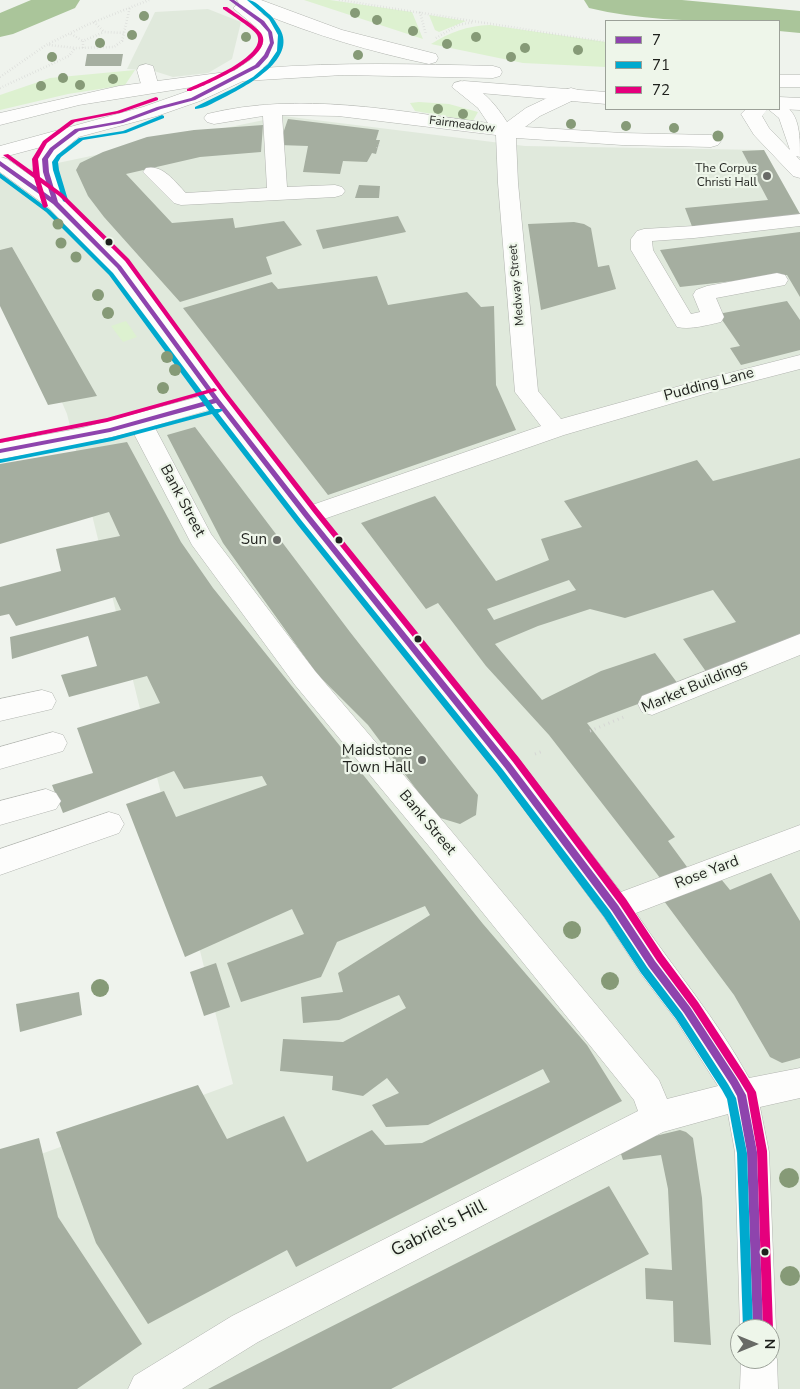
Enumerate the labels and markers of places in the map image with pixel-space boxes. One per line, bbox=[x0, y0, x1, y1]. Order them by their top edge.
place label: The Corpus Christi Hall bbox=[695, 162, 757, 190]
marker: The Corpus Christi Hall bbox=[761, 170, 773, 182]
unlabelled marker bbox=[104, 237, 114, 247]
place label: Sun bbox=[241, 531, 267, 549]
marker: Sun bbox=[271, 534, 283, 546]
unlabelled marker bbox=[334, 535, 344, 545]
unlabelled marker bbox=[413, 634, 423, 644]
place label: Maidstone Town Hall bbox=[342, 742, 412, 777]
marker: Maidstone Town Hall bbox=[416, 754, 428, 766]
unlabelled marker bbox=[760, 1247, 770, 1257]

